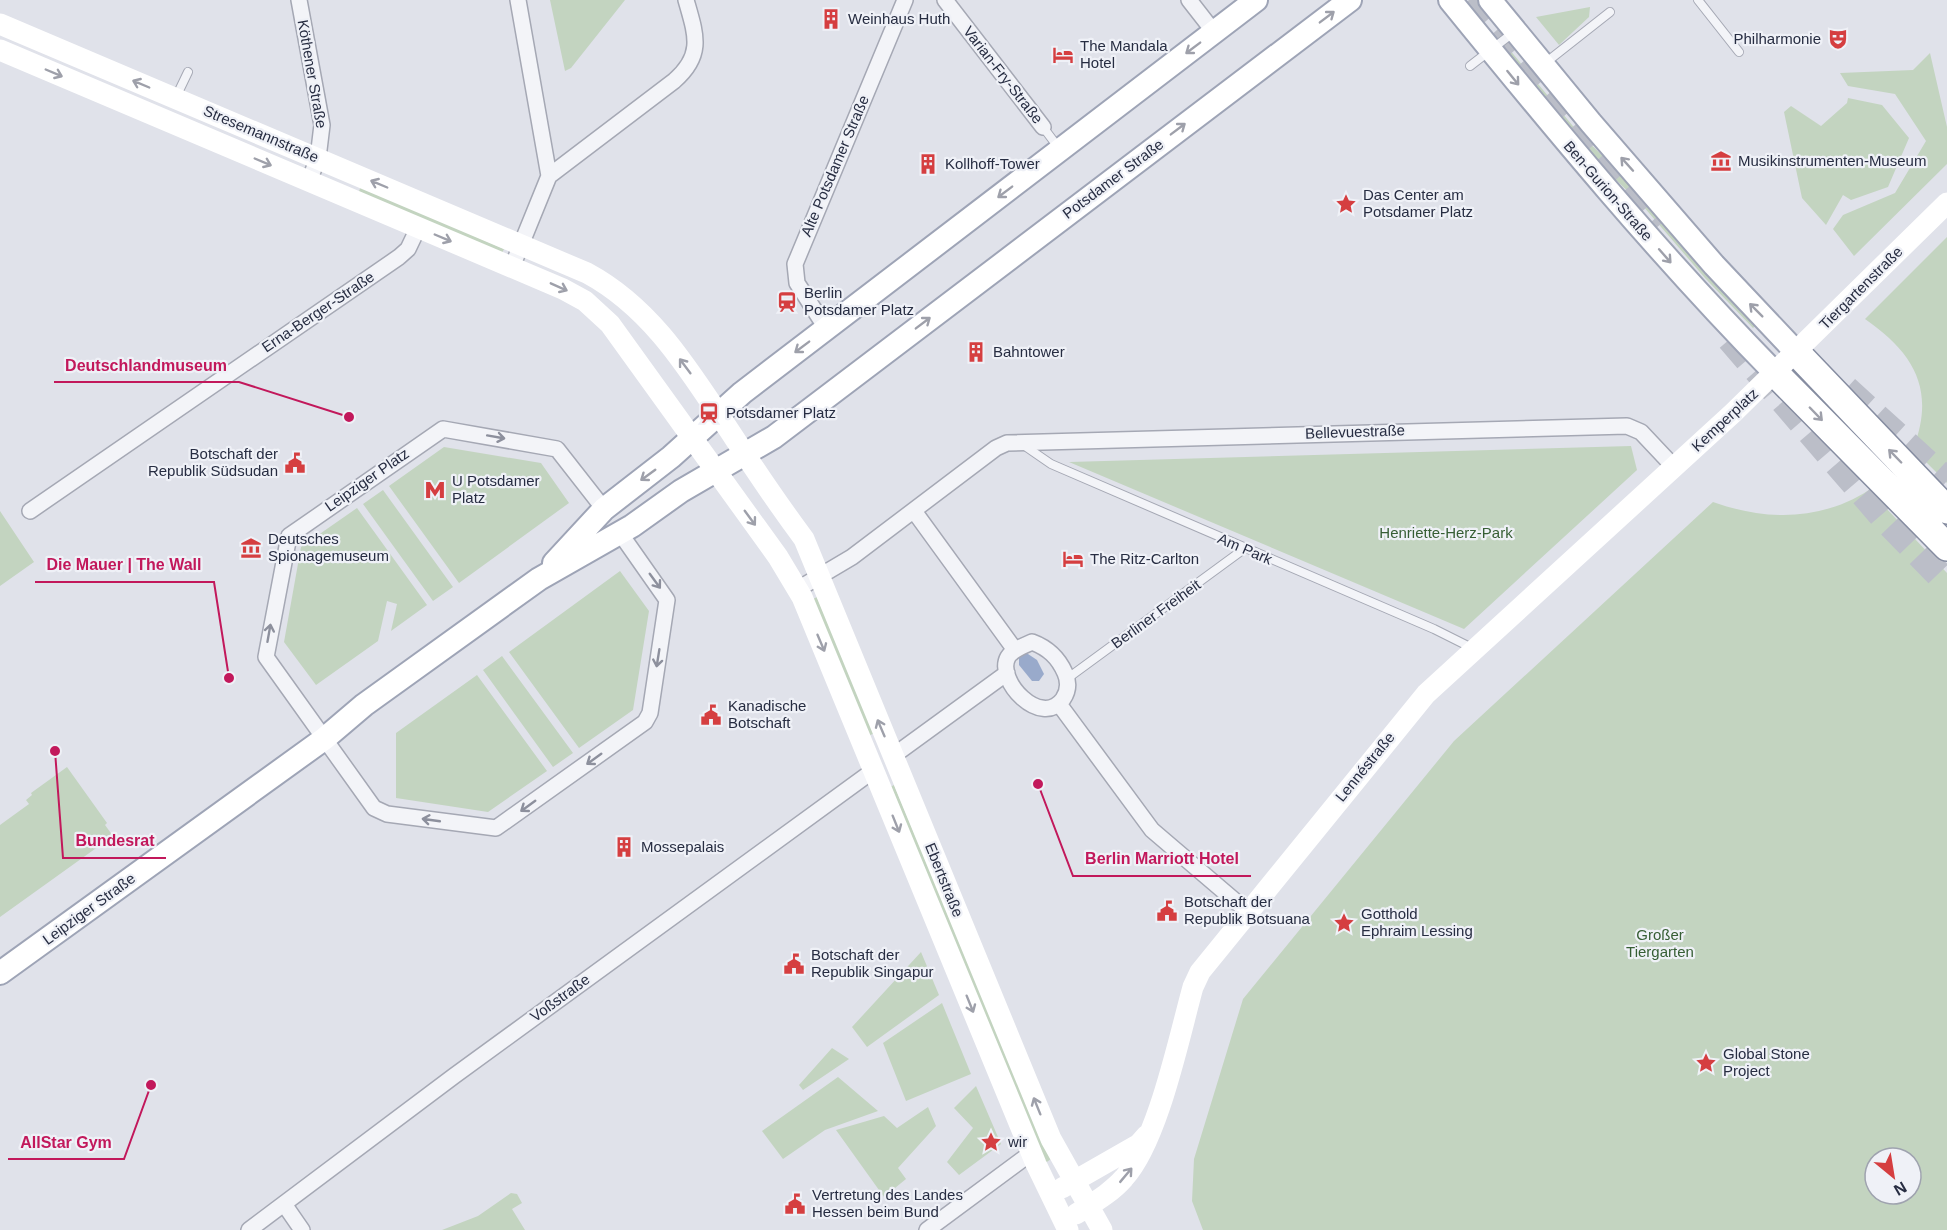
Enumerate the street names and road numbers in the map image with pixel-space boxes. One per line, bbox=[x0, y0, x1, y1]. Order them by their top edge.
street label: Köthener Straße bbox=[295, 18, 330, 130]
street label: Varian-Fry-Straße bbox=[960, 23, 1047, 127]
street label: Alte Potsdamer Straße bbox=[797, 93, 872, 239]
street label: Stresemannstraße bbox=[201, 102, 321, 165]
street label: Potsdamer Straße bbox=[1059, 135, 1166, 222]
street label: Ben-Gurion-Straße bbox=[1560, 137, 1656, 244]
street label: Tiergartenstraße bbox=[1816, 243, 1906, 333]
street label: Erna-Berger-Straße bbox=[258, 268, 377, 355]
street label: Kemperplatz bbox=[1688, 385, 1761, 455]
street label: Bellevuestraße bbox=[1305, 421, 1405, 442]
street label: Leipziger Platz bbox=[322, 444, 412, 515]
street label: Am Park bbox=[1215, 529, 1275, 568]
street label: Berliner Freiheit bbox=[1108, 575, 1204, 652]
street label: Lennéstraße bbox=[1332, 729, 1398, 805]
street label: Ebertstraße bbox=[922, 840, 967, 919]
street label: Leipziger Straße bbox=[39, 869, 138, 948]
street label: Voßstraße bbox=[527, 970, 593, 1025]

